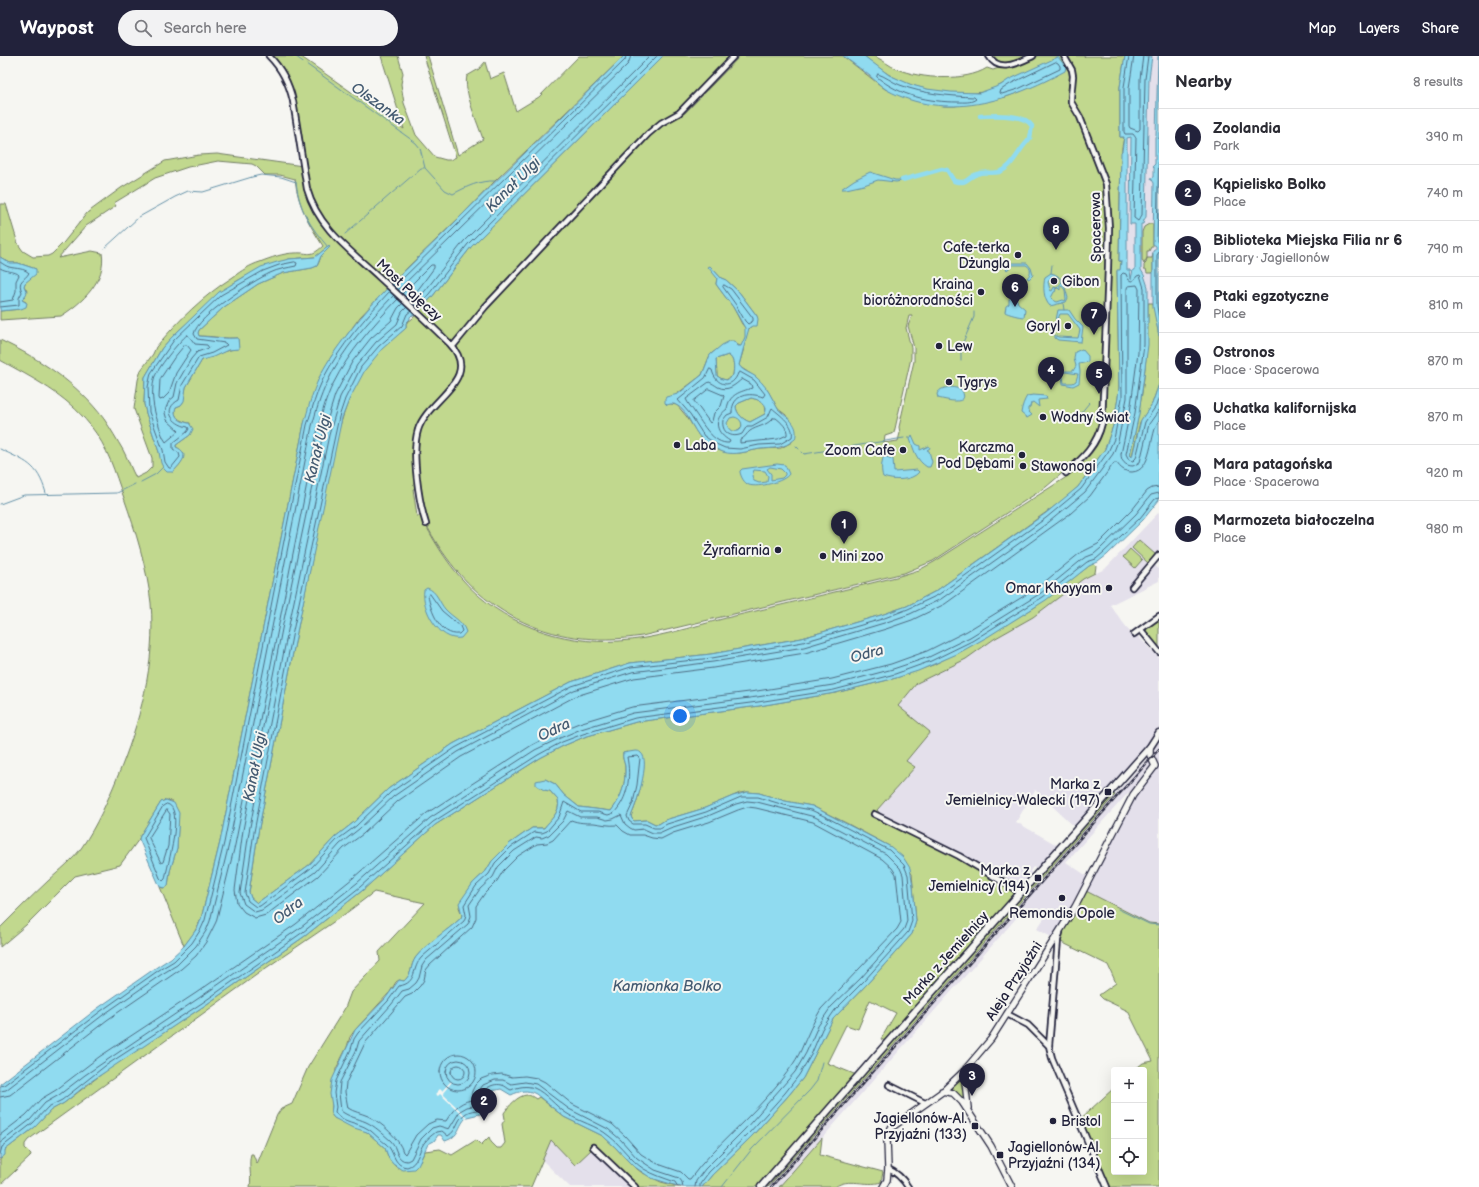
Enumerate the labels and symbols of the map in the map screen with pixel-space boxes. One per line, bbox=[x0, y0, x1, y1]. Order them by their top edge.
water label: Olszanka bbox=[347, 78, 409, 130]
water label: Kanał Ulgi bbox=[481, 153, 545, 217]
street label: Spacerowa bbox=[1087, 192, 1105, 262]
pin: 8 bbox=[1043, 217, 1069, 250]
place label: Cafe-terka Dżungla bbox=[943, 239, 1010, 272]
marker: Cafe-terka Dżungla bbox=[1013, 250, 1023, 260]
street label: Most Pajęczy bbox=[373, 255, 446, 325]
place label: Gibon bbox=[1062, 273, 1100, 290]
pin: 6 bbox=[1002, 274, 1028, 307]
place label: Kraina bioróżnorodności bbox=[864, 276, 973, 309]
marker: Gibon bbox=[1049, 276, 1059, 286]
marker: Kraina bioróżnorodności bbox=[976, 287, 986, 297]
pin: 7 bbox=[1081, 302, 1107, 335]
place label: Goryl bbox=[1026, 318, 1060, 335]
marker: Goryl bbox=[1063, 321, 1073, 331]
place label: Lew bbox=[947, 338, 973, 355]
marker: Lew bbox=[934, 341, 944, 351]
pin: 4 bbox=[1038, 357, 1064, 390]
pin: 5 bbox=[1086, 361, 1112, 394]
place label: Tygrys bbox=[957, 374, 997, 391]
marker: Tygrys bbox=[944, 377, 954, 387]
place label: Wodny Świat bbox=[1051, 408, 1130, 426]
water label: Kanał Ulgi bbox=[300, 412, 336, 485]
marker: Wodny Świat bbox=[1038, 412, 1048, 422]
place label: Laba bbox=[685, 437, 716, 454]
place label: Karczma Pod Dębami bbox=[937, 439, 1014, 472]
marker: Laba bbox=[672, 440, 682, 450]
place label: Zoom Cafe bbox=[824, 442, 895, 459]
marker: Zoom Cafe bbox=[898, 445, 908, 455]
marker: Karczma Pod Dębami bbox=[1017, 450, 1027, 460]
place label: Stawonogi bbox=[1031, 458, 1096, 475]
marker: Stawonogi bbox=[1018, 461, 1028, 471]
pin: 1 bbox=[831, 511, 857, 544]
place label: Żyrafiarnia bbox=[703, 541, 770, 559]
marker: Żyrafiarnia bbox=[773, 545, 783, 555]
place label: Mini zoo bbox=[831, 548, 884, 565]
marker: Mini zoo bbox=[818, 551, 828, 561]
place label: Omar Khayyam bbox=[1006, 580, 1101, 597]
marker: Omar Khayyam bbox=[1104, 583, 1114, 593]
water label: Odra bbox=[848, 640, 886, 668]
your location bbox=[670, 706, 690, 726]
water label: Odra bbox=[535, 714, 573, 746]
water label: Kanał Ulgi bbox=[239, 730, 271, 803]
place label: Marka z Jemielnicy-Walecki (197) bbox=[946, 776, 1100, 809]
marker: Marka z Jemielnicy-Walecki (197) bbox=[1103, 787, 1113, 797]
place label: Marka z Jemielnicy (194) bbox=[928, 862, 1030, 895]
marker: Marka z Jemielnicy (194) bbox=[1033, 873, 1043, 883]
water label: Odra bbox=[269, 893, 307, 929]
marker: Remondis Opole bbox=[1057, 893, 1067, 903]
place label: Remondis Opole bbox=[1009, 905, 1115, 922]
street label: Marka z Jemielnicy bbox=[900, 907, 993, 1008]
street label: Aleja Przyjaźni bbox=[982, 938, 1046, 1024]
water label: Kamionka Bolko bbox=[613, 977, 722, 996]
pin: 3 bbox=[959, 1063, 985, 1096]
pin: 2 bbox=[471, 1088, 497, 1121]
place label: Jagiellonów-Al. Przyjaźni (133) bbox=[874, 1110, 967, 1143]
place label: Bristol bbox=[1061, 1113, 1101, 1130]
marker: Bristol bbox=[1048, 1116, 1058, 1126]
marker: Jagiellonów-Al. Przyjaźni (133) bbox=[970, 1121, 980, 1131]
place label: Jagiellonów-Al. Przyjaźni (134) bbox=[1008, 1139, 1102, 1172]
marker: Jagiellonów-Al. Przyjaźni (134) bbox=[995, 1150, 1005, 1160]

